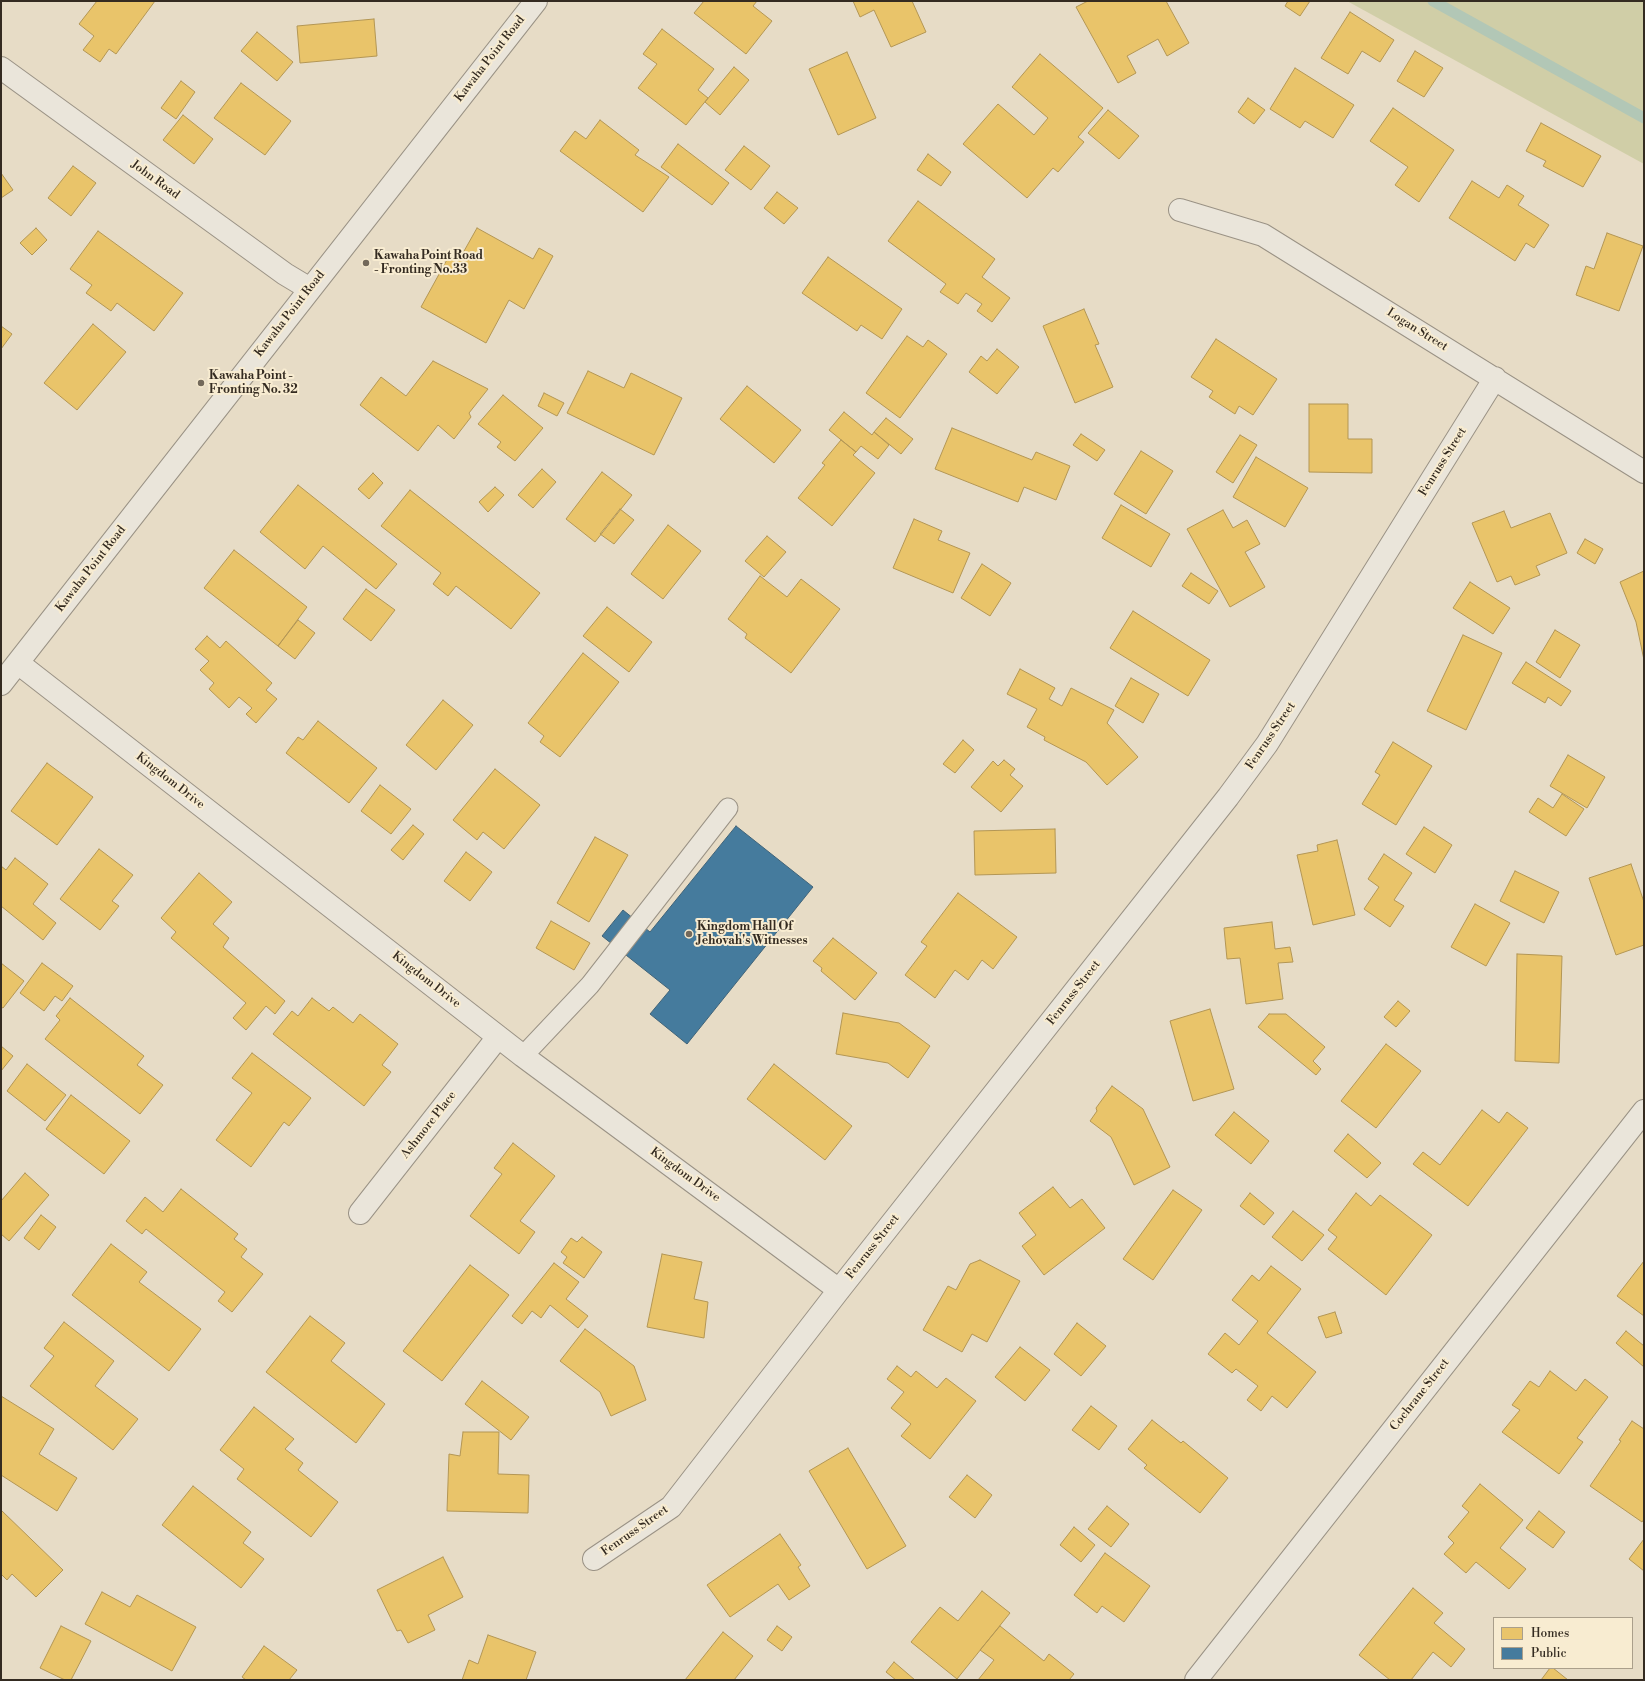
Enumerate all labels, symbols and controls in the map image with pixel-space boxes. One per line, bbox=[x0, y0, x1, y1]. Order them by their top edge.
street label: Kawaha Point Road bbox=[452, 13, 528, 105]
street label: John Road bbox=[128, 158, 182, 202]
place label: Kawaha Point Road - Fronting No.33 bbox=[374, 249, 483, 277]
marker: Kawaha Point Road - Fronting No.33 bbox=[361, 258, 371, 268]
street label: Kawaha Point Road bbox=[252, 268, 328, 360]
street label: Logan Street bbox=[1384, 306, 1450, 354]
place label: Kawaha Point - Fronting No. 32 bbox=[209, 369, 298, 397]
marker: Kawaha Point - Fronting No. 32 bbox=[196, 378, 206, 388]
street label: Fenruss Street bbox=[1416, 425, 1470, 499]
street label: Kawaha Point Road bbox=[53, 523, 129, 615]
street label: Fenruss Street bbox=[1243, 700, 1299, 772]
street label: Kingdom Drive bbox=[133, 750, 207, 812]
place label: Kingdom Hall Of Jehovah's Witnesses bbox=[697, 920, 808, 948]
marker: Kingdom Hall Of Jehovah's Witnesses bbox=[684, 929, 694, 939]
street label: Kingdom Drive bbox=[389, 949, 463, 1011]
street label: Fenruss Street bbox=[1044, 958, 1104, 1028]
street label: Ashmore Place bbox=[398, 1088, 460, 1162]
street label: Kingdom Drive bbox=[647, 1145, 723, 1205]
street label: Fenruss Street bbox=[843, 1212, 903, 1282]
street label: Cochrane Street bbox=[1387, 1356, 1453, 1434]
street label: Fenruss Street bbox=[599, 1503, 671, 1559]
legend bbox=[1493, 1617, 1633, 1669]
text: Homes bbox=[1531, 1626, 1569, 1641]
text: Public bbox=[1531, 1646, 1567, 1661]

